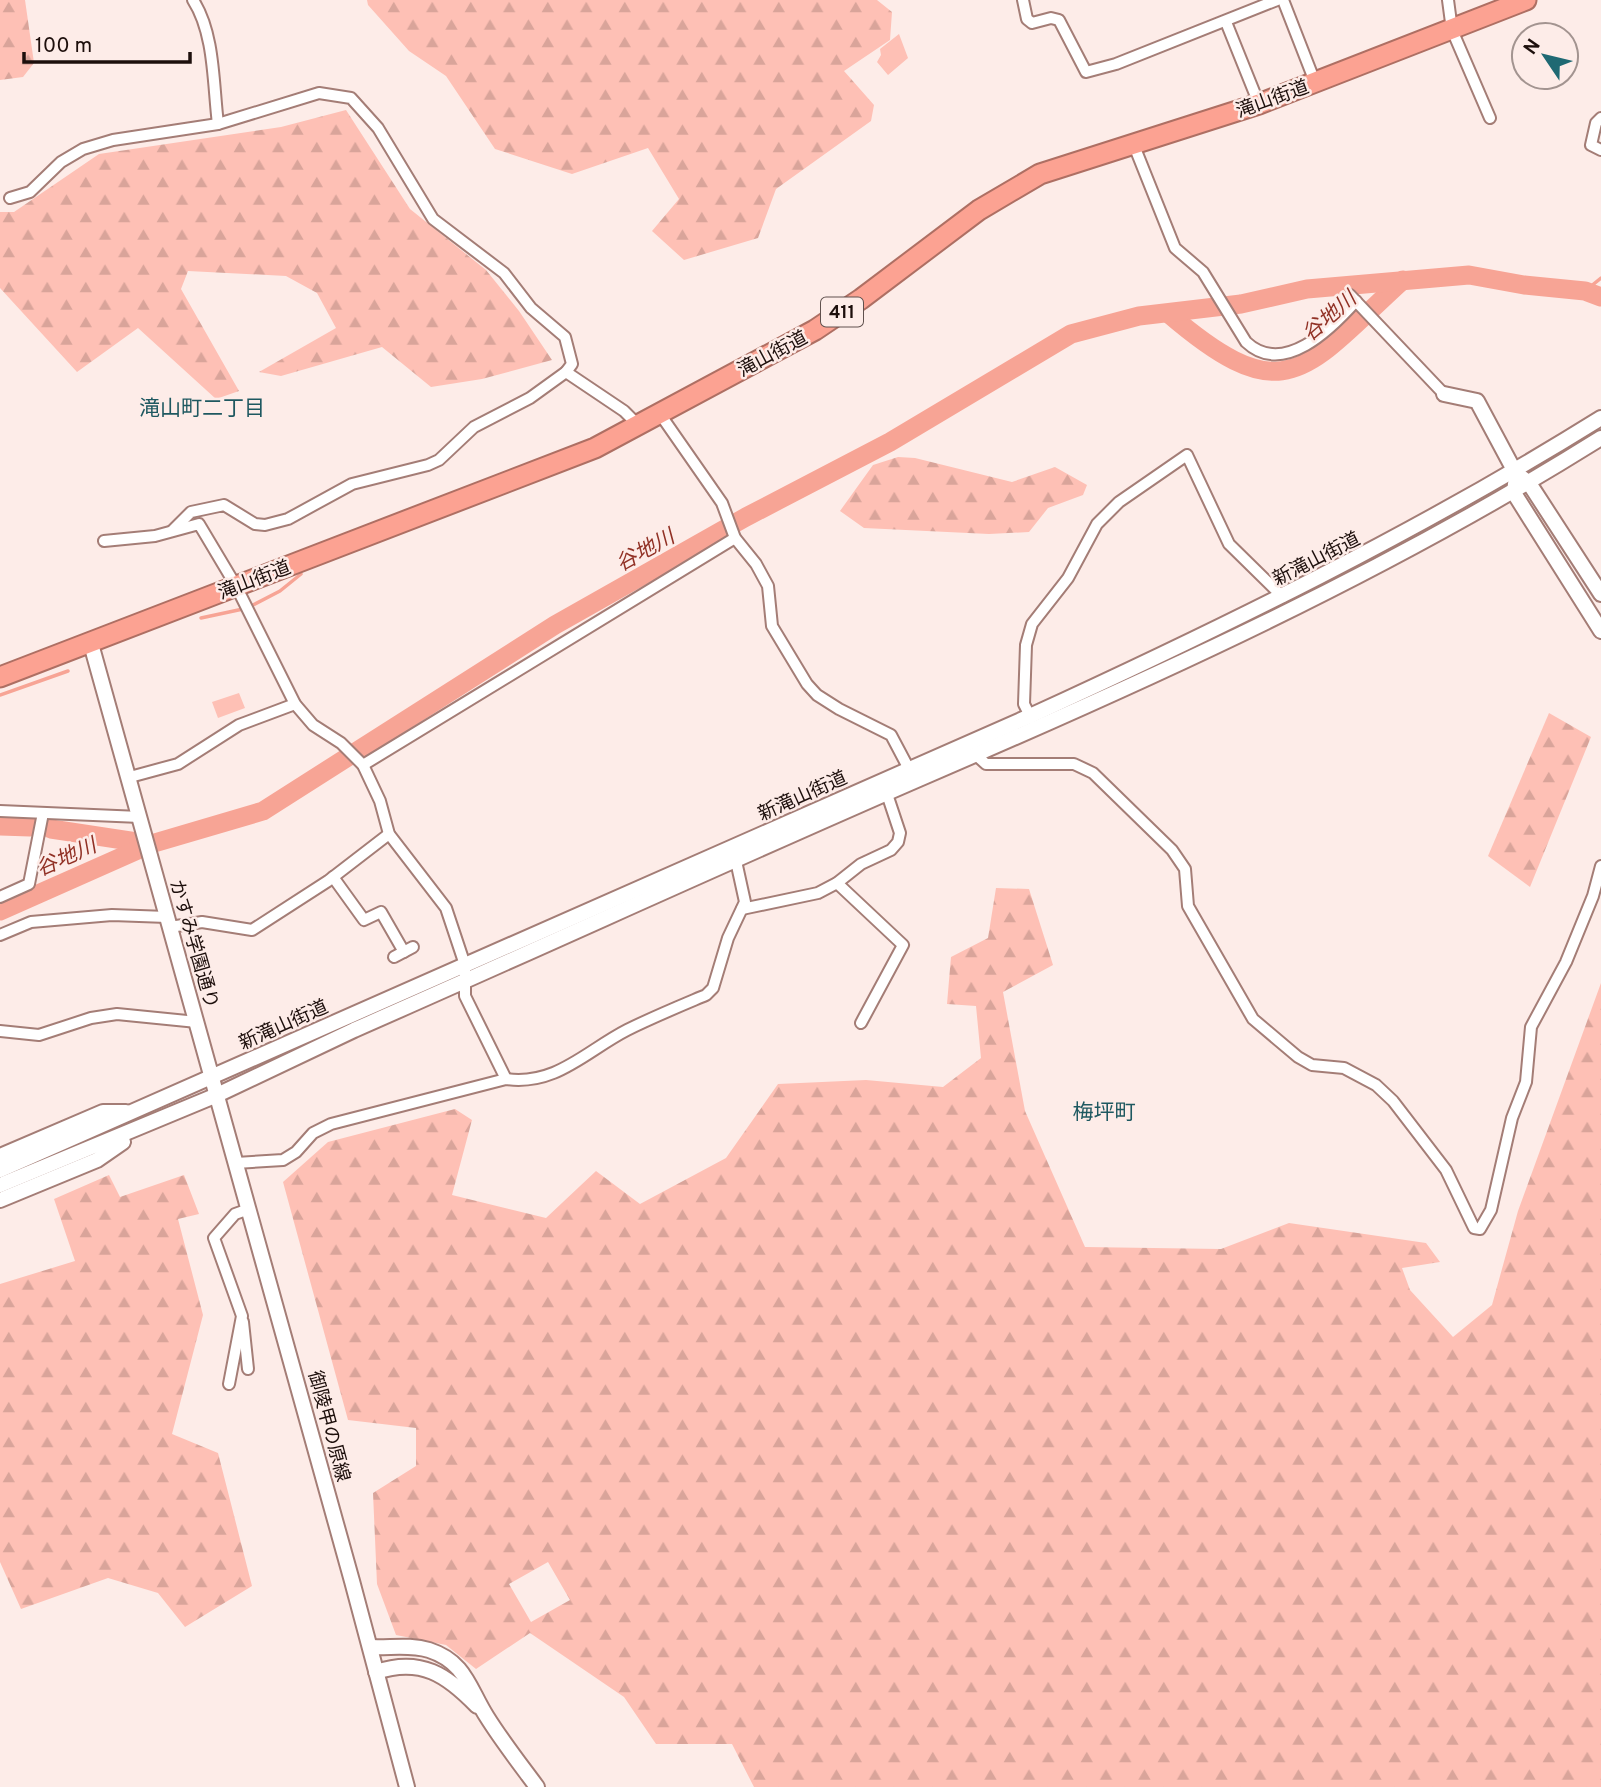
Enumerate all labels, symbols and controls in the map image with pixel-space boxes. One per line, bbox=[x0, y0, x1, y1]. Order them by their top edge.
scale bar bbox=[24, 21, 191, 65]
north arrow bbox=[1510, 21, 1580, 91]
text: 100 m bbox=[35, 33, 92, 60]
text: N bbox=[1519, 35, 1546, 60]
street label: 滝山街道 bbox=[1233, 76, 1313, 124]
water label: 谷地川 bbox=[1297, 285, 1364, 348]
road number: 411 bbox=[821, 298, 863, 326]
street label: 滝山街道 bbox=[734, 326, 812, 383]
district label: 滝山町二丁目 bbox=[139, 396, 265, 423]
water label: 谷地川 bbox=[612, 523, 682, 578]
street label: 新滝山街道 bbox=[1269, 528, 1365, 592]
street label: 滝山街道 bbox=[215, 556, 295, 606]
street label: 新滝山街道 bbox=[755, 767, 851, 827]
water label: 谷地川 bbox=[32, 832, 103, 884]
street label: かすみ学園通り bbox=[163, 877, 223, 1012]
street label: 新滝山街道 bbox=[236, 996, 332, 1056]
district label: 梅坪町 bbox=[1073, 1100, 1136, 1127]
street label: 御陵甲の原線 bbox=[302, 1368, 354, 1485]

